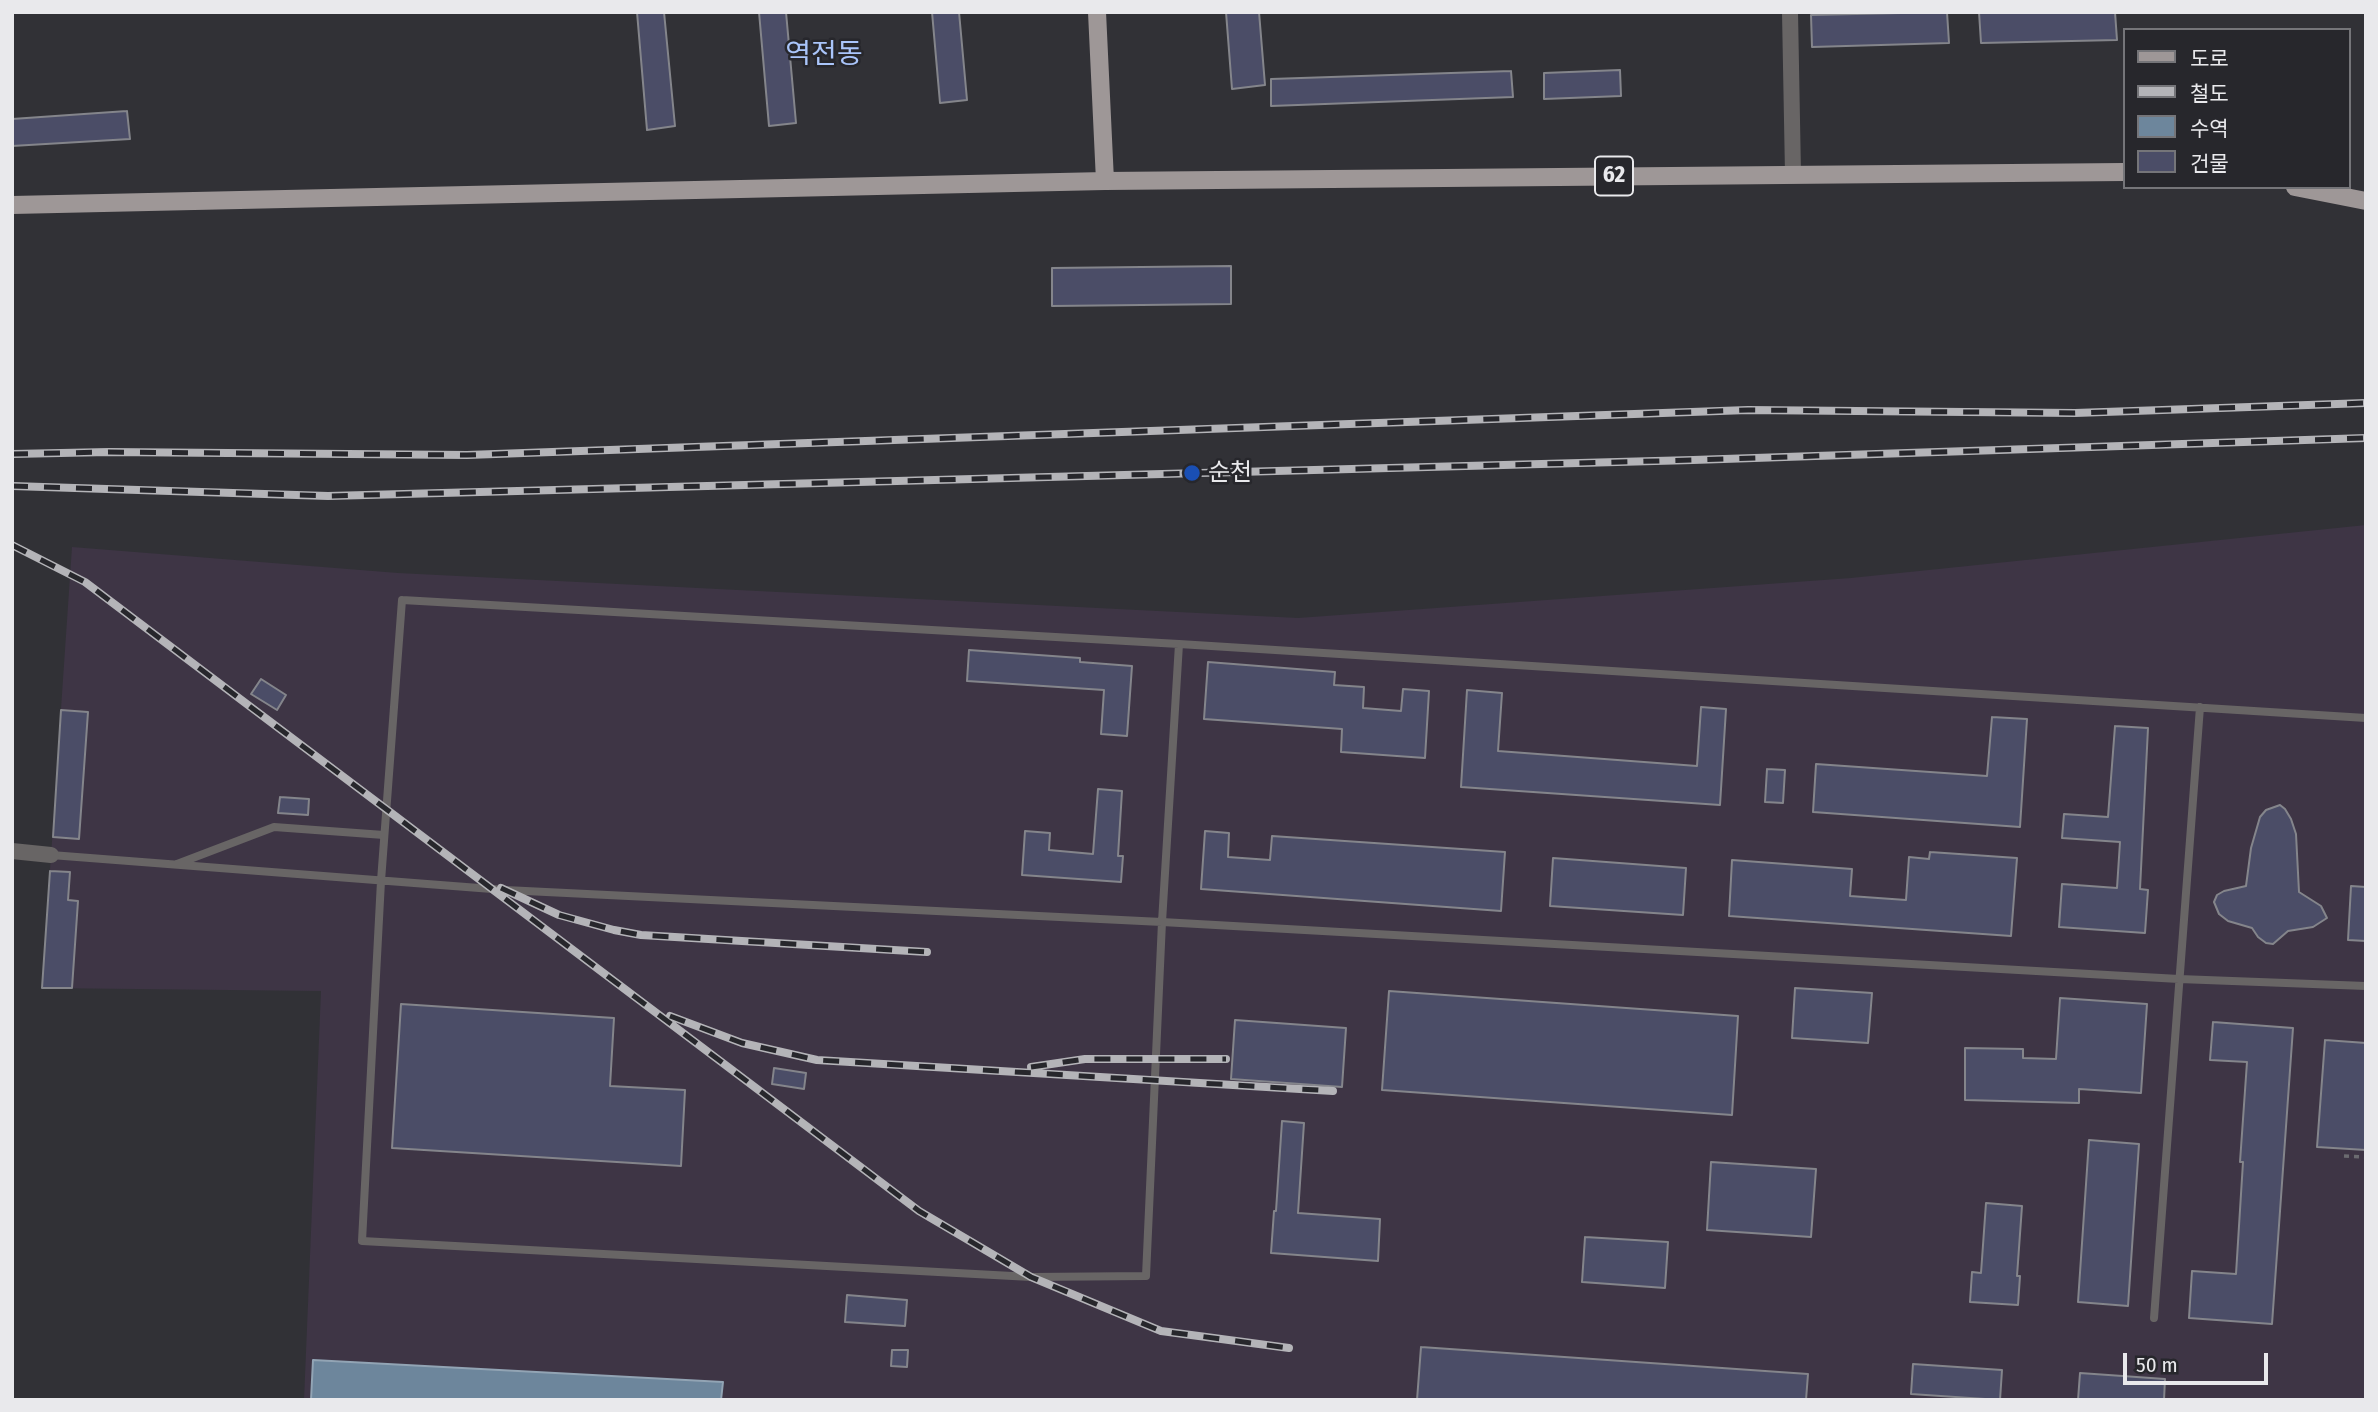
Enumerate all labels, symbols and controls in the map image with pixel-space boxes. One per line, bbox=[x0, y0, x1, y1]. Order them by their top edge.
legend bbox=[2122, 28, 2350, 189]
district label: 역전동 bbox=[785, 38, 863, 72]
text: 도로 bbox=[2190, 46, 2229, 72]
text: 철도 bbox=[2190, 81, 2229, 107]
text: 수역 bbox=[2190, 116, 2229, 142]
text: 건물 bbox=[2190, 151, 2229, 177]
road number: 62 bbox=[1595, 156, 1633, 196]
place label: 순천 bbox=[1208, 459, 1252, 487]
marker: 순천 bbox=[1182, 463, 1202, 483]
scale bar bbox=[2126, 1338, 2271, 1382]
text: 50 m bbox=[2136, 1352, 2178, 1378]

